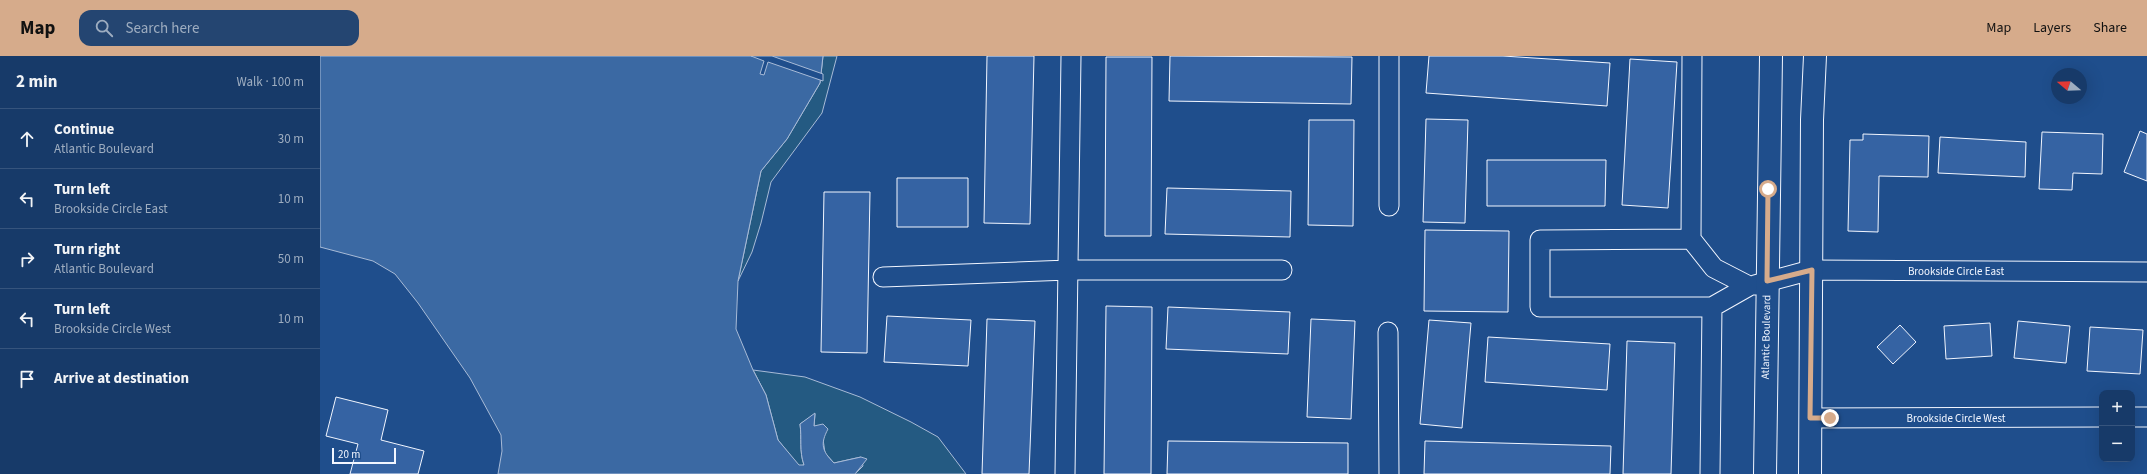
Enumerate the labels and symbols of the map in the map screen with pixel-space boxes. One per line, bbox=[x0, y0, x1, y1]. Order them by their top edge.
north arrow bbox=[2051, 68, 2087, 104]
route start bbox=[1759, 180, 1777, 198]
street label: Brookside Circle East bbox=[1908, 264, 2004, 279]
street label: Atlantic Boulevard bbox=[1758, 295, 1774, 379]
route end bbox=[1821, 409, 1839, 427]
street label: Brookside Circle West bbox=[1907, 411, 2006, 426]
scale bar bbox=[332, 446, 396, 465]

